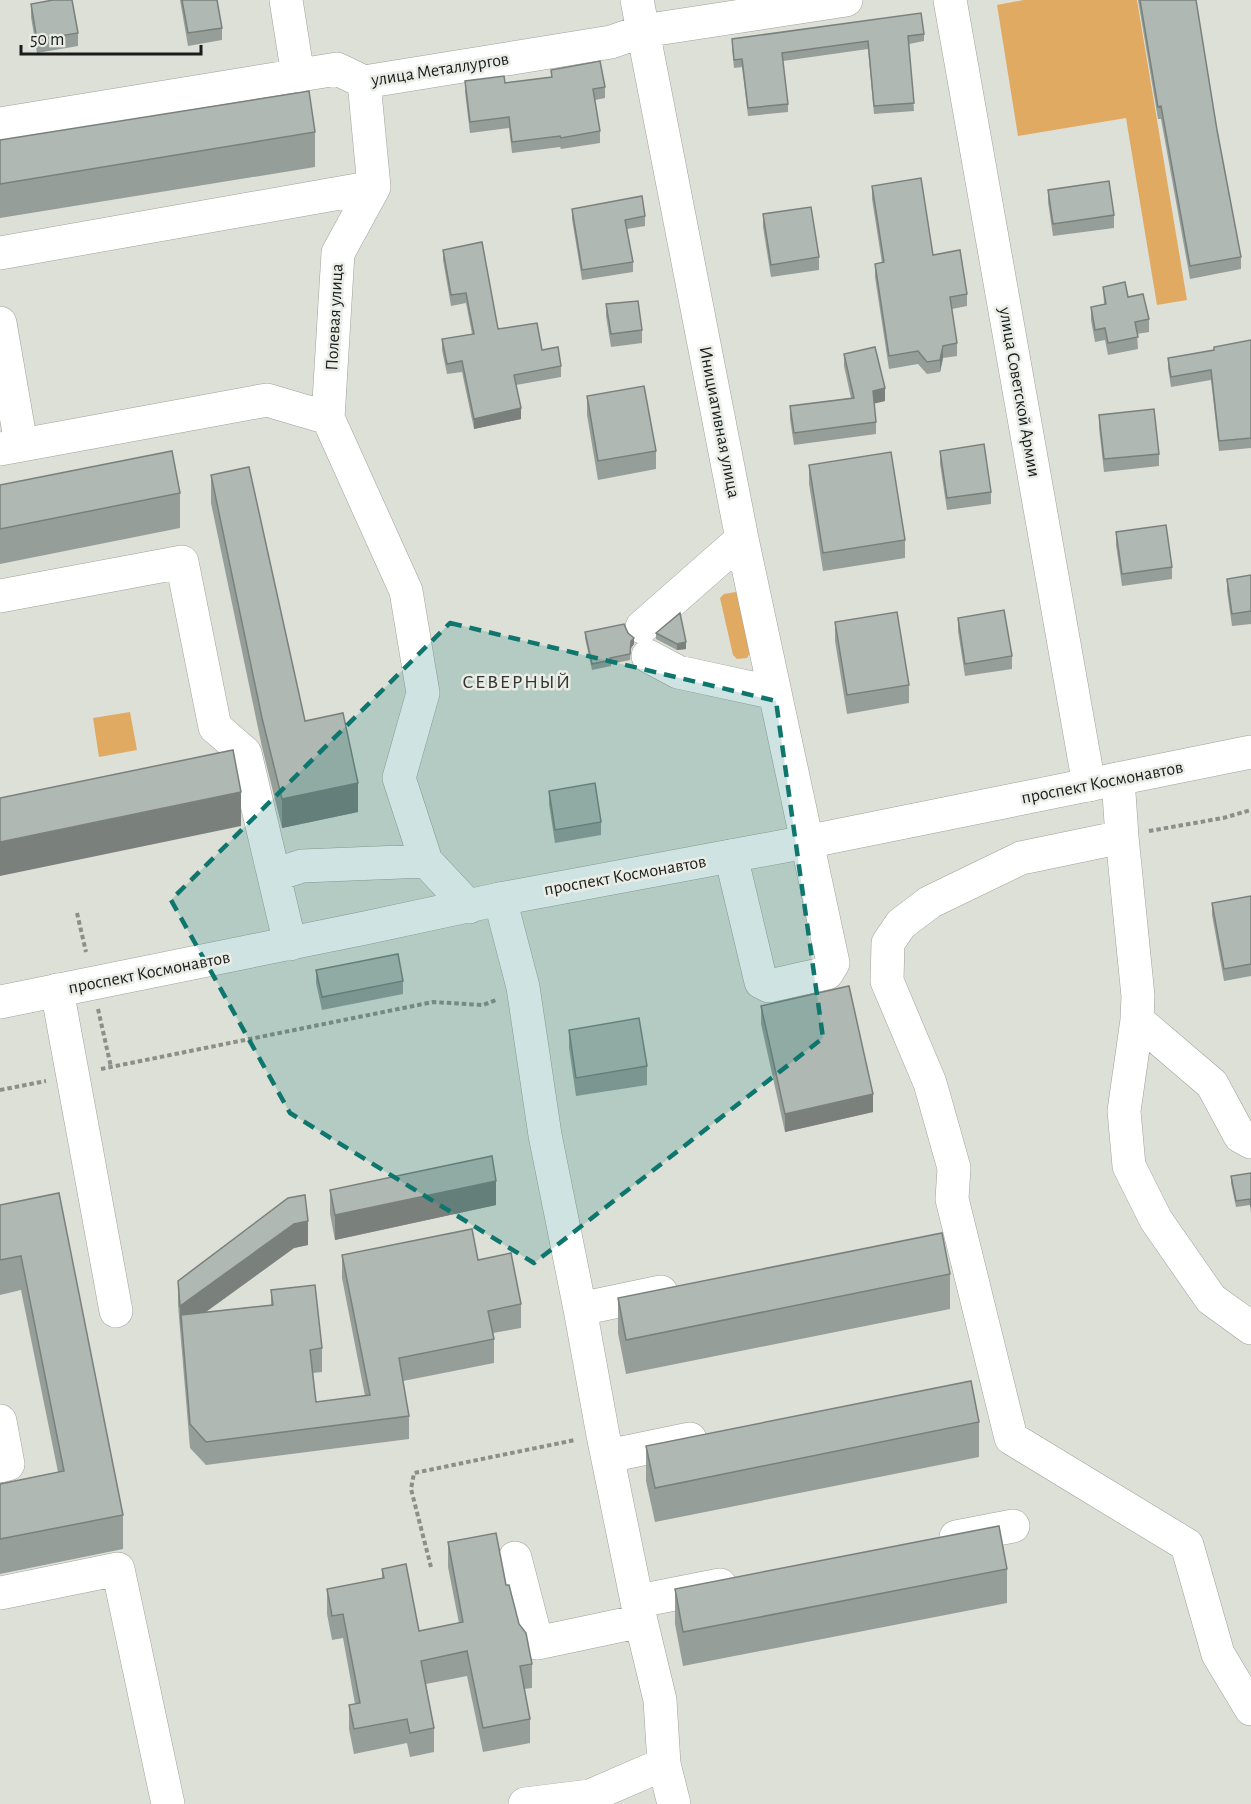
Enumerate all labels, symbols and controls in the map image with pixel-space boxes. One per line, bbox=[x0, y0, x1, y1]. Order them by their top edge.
scale bar bbox=[21, 18, 201, 56]
text: 50 m bbox=[30, 31, 64, 49]
street label: улица Металлургов bbox=[369, 50, 510, 90]
street label: Полевая улица bbox=[323, 263, 347, 371]
street label: улица Советской Армии bbox=[995, 305, 1043, 479]
street label: Инициативная улица bbox=[695, 345, 743, 500]
district label: СЕВЕРНЫЙ bbox=[462, 672, 572, 692]
street label: проспект Космонавтов bbox=[1020, 758, 1185, 808]
street label: проспект Космонавтов bbox=[543, 853, 708, 899]
street label: проспект Космонавтов bbox=[67, 948, 232, 998]

